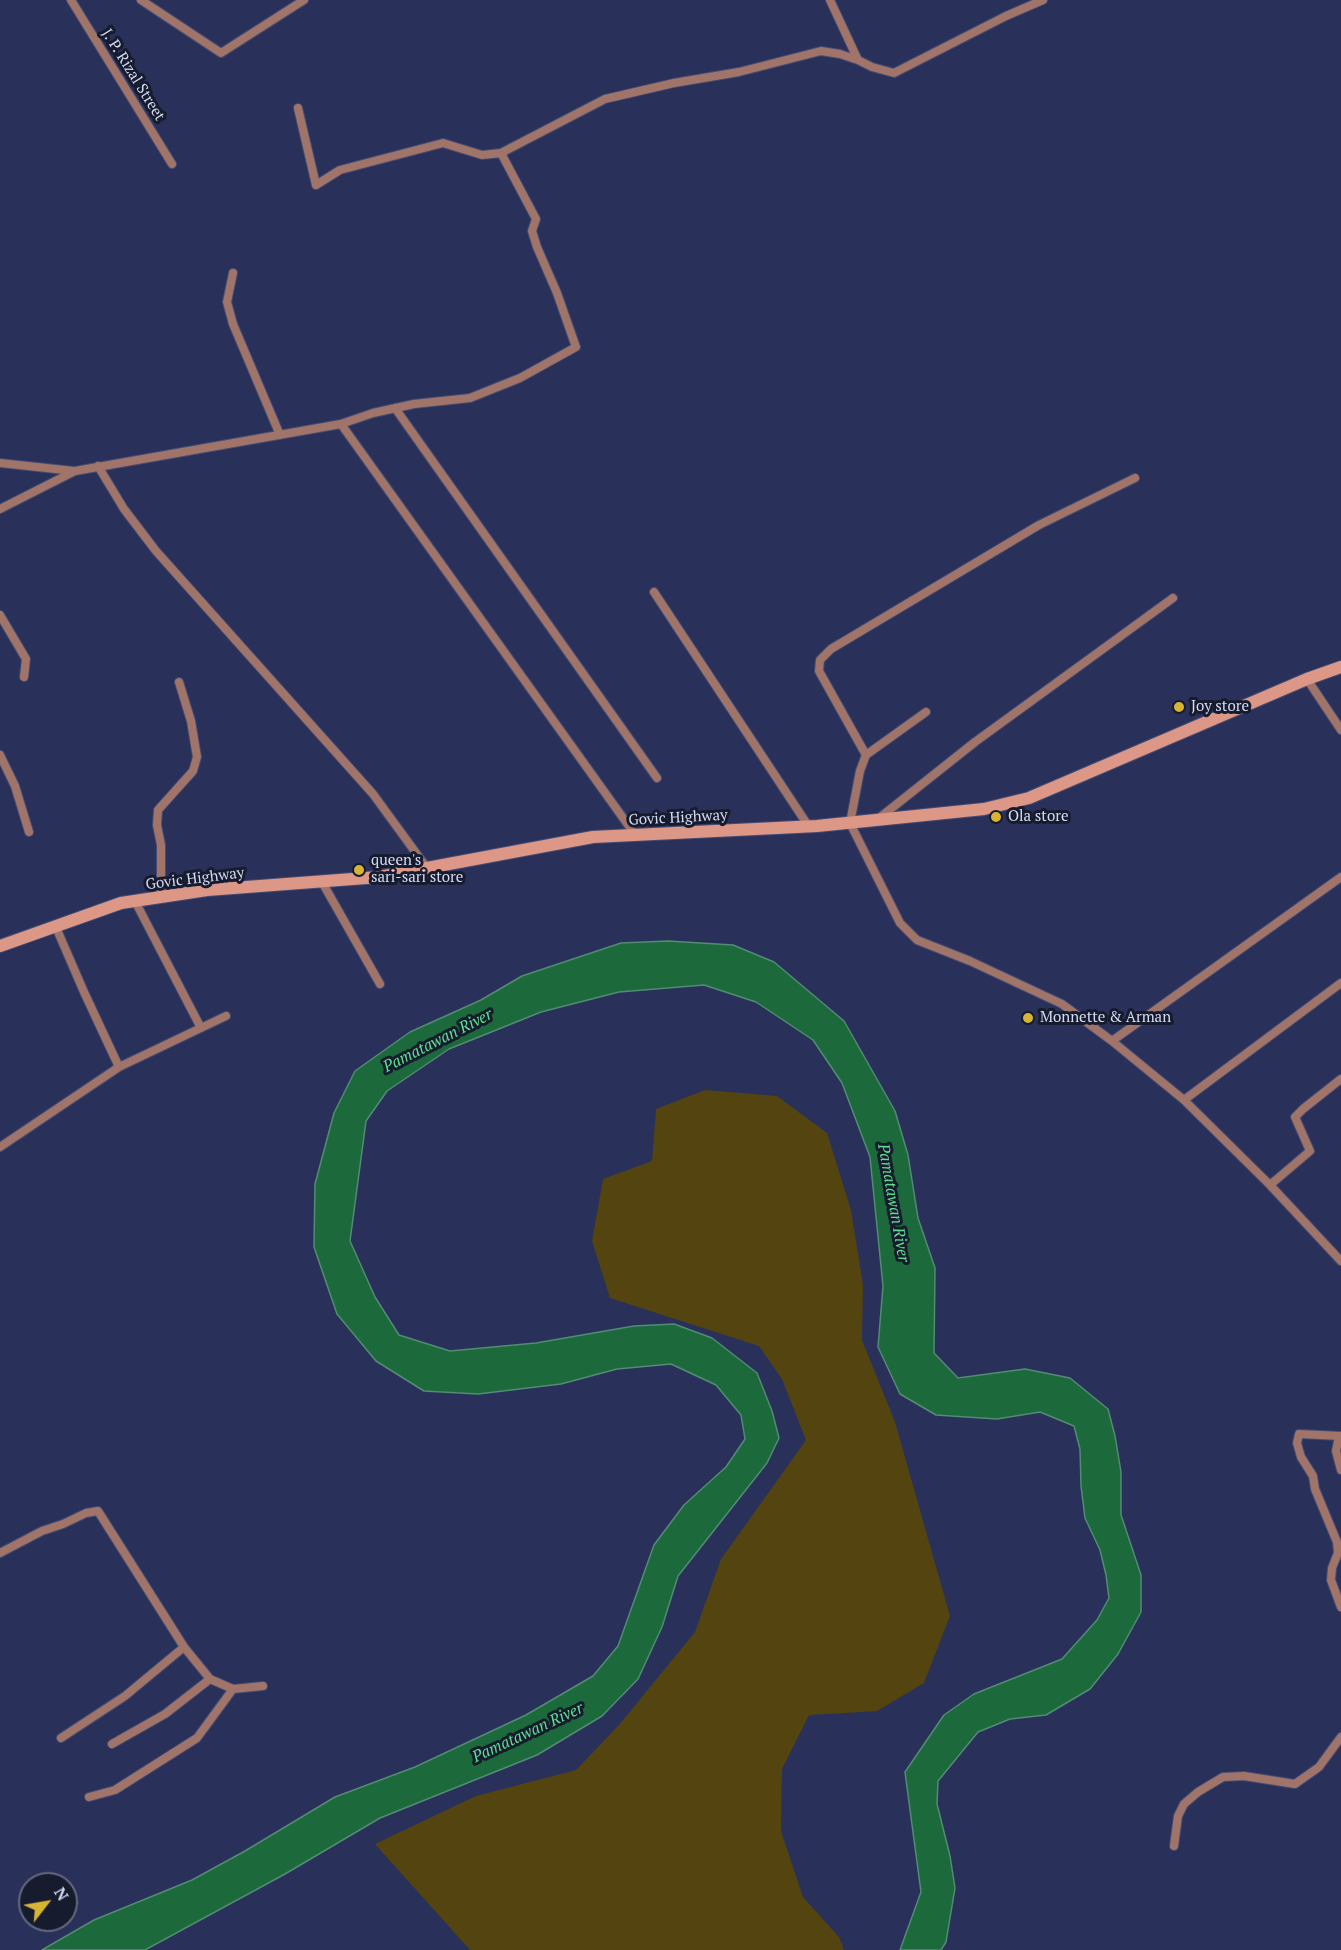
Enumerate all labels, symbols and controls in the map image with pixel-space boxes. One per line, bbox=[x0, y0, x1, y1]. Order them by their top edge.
street label: J. P. Rizal Street bbox=[98, 26, 168, 124]
place label: Joy store bbox=[1191, 698, 1249, 716]
marker: Joy store bbox=[1172, 700, 1186, 714]
street label: Govic Highway bbox=[628, 806, 728, 830]
place label: Ola store bbox=[1008, 808, 1068, 826]
marker: Ola store bbox=[989, 810, 1003, 824]
place label: queen's sari-sari store bbox=[371, 852, 463, 887]
marker: queen's sari-sari store bbox=[352, 863, 366, 877]
street label: Govic Highway bbox=[145, 864, 245, 894]
water label: Pamatawan River bbox=[380, 1005, 496, 1077]
place label: Monnette & Arman bbox=[1040, 1009, 1171, 1027]
marker: Monnette & Arman bbox=[1021, 1011, 1035, 1025]
water label: Pamatawan River bbox=[873, 1142, 913, 1264]
water label: Pamatawan River bbox=[470, 1699, 586, 1767]
north arrow bbox=[18, 1872, 78, 1932]
text: N bbox=[49, 1883, 74, 1905]

